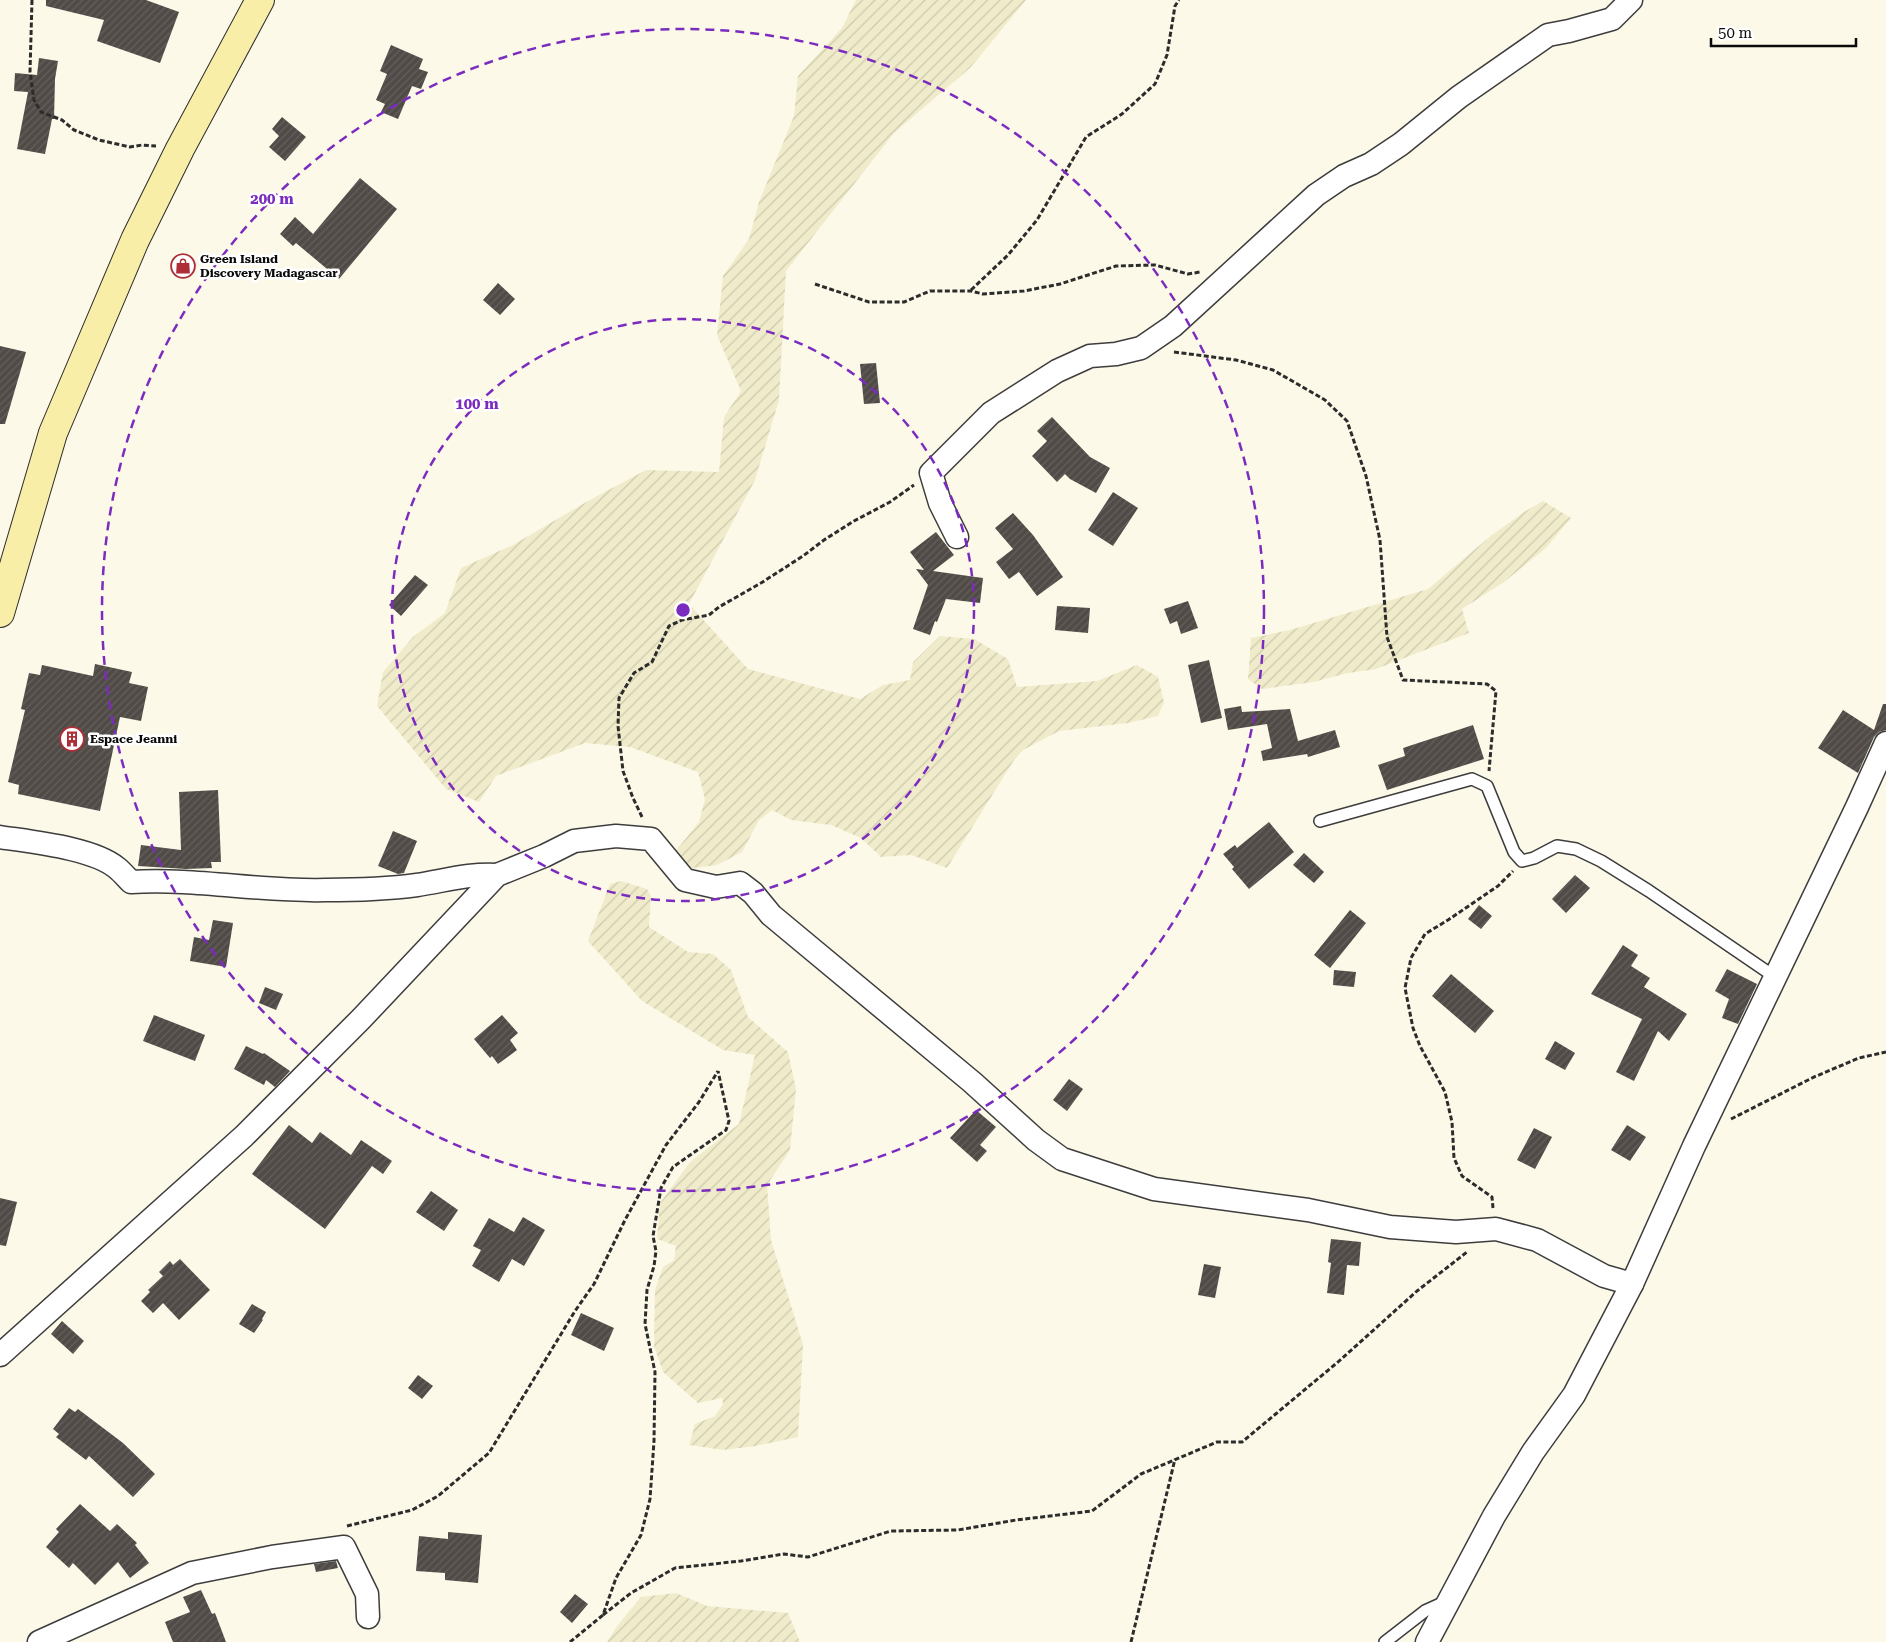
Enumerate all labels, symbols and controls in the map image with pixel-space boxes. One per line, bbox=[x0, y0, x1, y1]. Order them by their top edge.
scale bar bbox=[1711, 15, 1856, 47]
text: 50 m bbox=[1718, 24, 1753, 42]
text: 200 m bbox=[250, 190, 294, 208]
place label: Green Island Discovery Madagascar bbox=[200, 252, 338, 280]
shop icon: Green Island Discovery Madagascar bbox=[170, 253, 196, 279]
text: 100 m bbox=[455, 395, 499, 413]
centre of rings bbox=[674, 601, 692, 619]
building icon: Espace Jeanni bbox=[59, 726, 85, 752]
place label: Espace Jeanni bbox=[90, 732, 177, 746]

